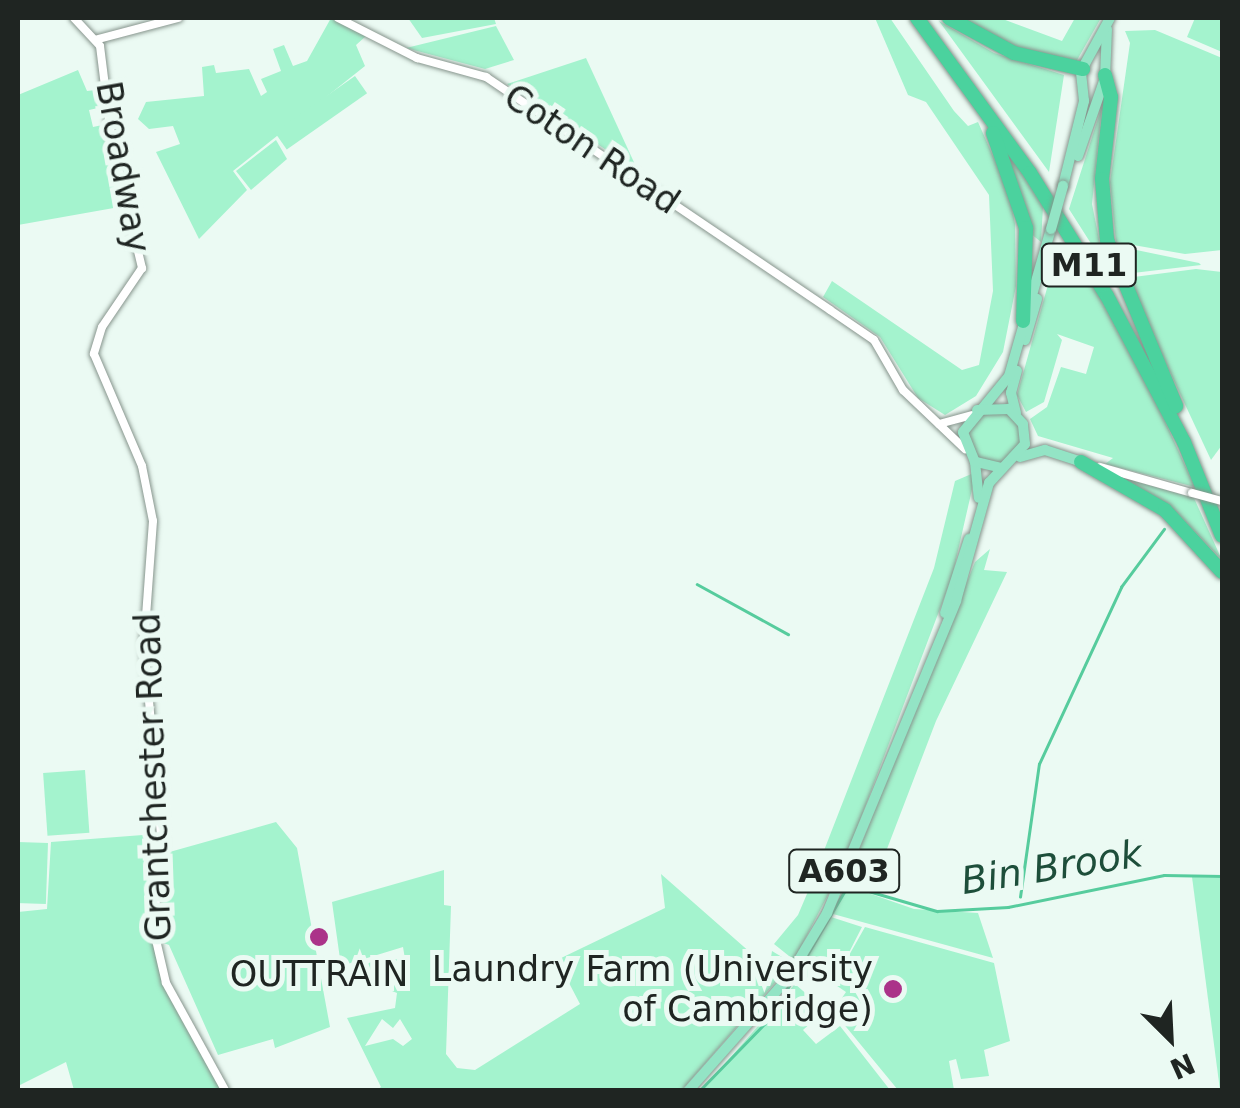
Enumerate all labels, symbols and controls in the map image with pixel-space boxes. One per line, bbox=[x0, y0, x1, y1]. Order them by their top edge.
street label: Coton Road bbox=[496, 75, 688, 223]
street label: Broadway bbox=[87, 78, 159, 256]
road number: M11 bbox=[1039, 238, 1139, 292]
street label: Grantchester Road bbox=[126, 612, 180, 942]
water label: Bin Brook bbox=[958, 831, 1146, 905]
road number: A603 bbox=[786, 844, 902, 898]
marker: OUTTRAIN bbox=[308, 926, 330, 948]
place label: Laundry Farm (University of Cambridge) bbox=[432, 948, 873, 1030]
place label: OUTTRAIN bbox=[230, 953, 408, 995]
marker: Laundry Farm (University of Cambridge) bbox=[882, 978, 904, 1000]
north arrow bbox=[1120, 988, 1220, 1088]
text: N bbox=[1165, 1046, 1200, 1086]

